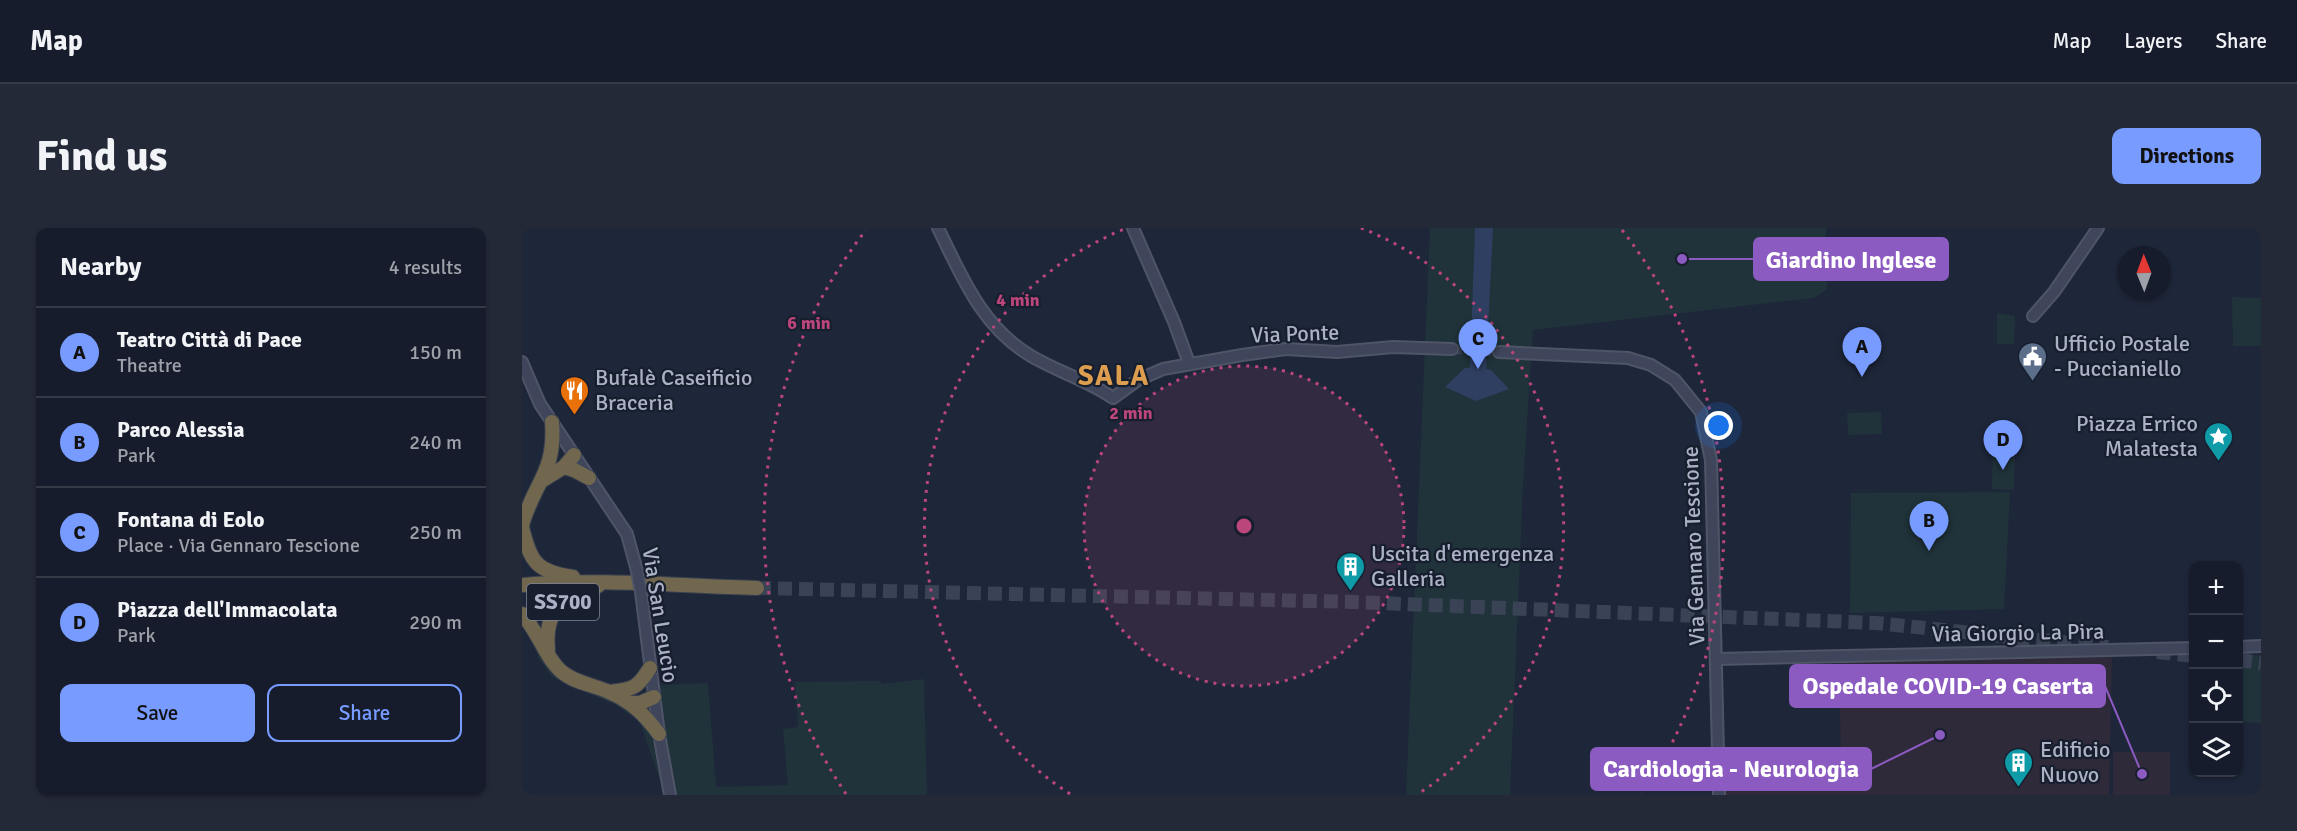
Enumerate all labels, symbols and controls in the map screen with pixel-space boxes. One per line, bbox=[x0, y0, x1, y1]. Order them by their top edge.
text: Map bbox=[30, 24, 83, 58]
text: Map bbox=[2053, 28, 2091, 54]
text: Layers bbox=[2124, 28, 2182, 54]
text: Share bbox=[2215, 28, 2267, 54]
button: Directions bbox=[2112, 128, 2261, 184]
text: Find us bbox=[36, 131, 167, 182]
callout: Giardino Inglese bbox=[1754, 238, 1948, 280]
text: Giardino Inglese bbox=[1766, 245, 1936, 275]
north arrow bbox=[2117, 246, 2171, 300]
text: Nearby bbox=[60, 251, 141, 283]
text: 4 results bbox=[389, 255, 462, 280]
text: 4 min bbox=[996, 289, 1040, 311]
text: 6 min bbox=[787, 312, 831, 334]
street label: Via Ponte bbox=[1250, 318, 1340, 349]
pin: C bbox=[1458, 320, 1498, 369]
text: Teatro Città di Pace bbox=[117, 326, 302, 353]
pin: A bbox=[1842, 328, 1882, 377]
place label: Ufficio Postale - Puccianiello bbox=[2054, 330, 2190, 382]
text: A bbox=[73, 340, 86, 365]
text: 150 m bbox=[409, 340, 462, 365]
public building icon: Ufficio Postale - Puccianiello bbox=[2017, 340, 2049, 382]
text: Theatre bbox=[117, 353, 182, 378]
district label: SALA bbox=[1078, 359, 1150, 393]
place label: Bufalè Caseificio Braceria bbox=[595, 364, 753, 416]
restaurant icon: Bufalè Caseificio Braceria bbox=[558, 374, 590, 416]
text: 2 min bbox=[1109, 402, 1153, 424]
place label: Piazza Errico Malatesta bbox=[2076, 410, 2198, 462]
your location bbox=[1704, 411, 1733, 440]
text: Parco Alessia bbox=[117, 416, 245, 443]
pin: D bbox=[1984, 420, 2022, 470]
place icon: Piazza Errico Malatesta bbox=[2203, 420, 2235, 462]
text: B bbox=[73, 430, 86, 455]
text: 240 m bbox=[409, 430, 462, 455]
text: Park bbox=[117, 443, 155, 468]
street label: Via Gennaro Tescione bbox=[1677, 446, 1710, 646]
pin: B bbox=[1910, 502, 1948, 551]
text: Fontana di Eolo bbox=[117, 506, 264, 533]
centre of rings bbox=[1234, 516, 1254, 536]
text: C bbox=[73, 520, 86, 545]
text: 250 m bbox=[409, 520, 462, 545]
text: Place · Via Gennaro Tescione bbox=[117, 533, 360, 558]
place label: Uscita d'emergenza Galleria bbox=[1371, 540, 1554, 592]
street label: Via San Leucio bbox=[636, 545, 685, 685]
building icon: Uscita d'emergenza Galleria bbox=[1334, 550, 1366, 592]
map controls bbox=[2189, 561, 2243, 777]
button: + bbox=[2189, 561, 2243, 615]
road number: SS700 bbox=[527, 584, 599, 620]
text: Piazza dell'Immacolata bbox=[117, 596, 337, 623]
text: D bbox=[73, 610, 86, 635]
text: 290 m bbox=[409, 610, 462, 635]
button: − bbox=[2189, 615, 2243, 669]
street label: Via Giorgio La Pira bbox=[1931, 617, 2105, 648]
text: Park bbox=[117, 623, 155, 648]
callout: Ospedale COVID-19 Caserta bbox=[1790, 665, 2105, 707]
button: locate bbox=[2189, 669, 2243, 723]
text: Ospedale COVID-19 Caserta bbox=[1803, 671, 2093, 701]
button: Save bbox=[60, 684, 255, 742]
button: Share bbox=[267, 684, 462, 742]
button: layers bbox=[2189, 723, 2243, 777]
place label: Edificio Nuovo bbox=[2040, 736, 2110, 788]
building icon: Edificio Nuovo bbox=[2003, 746, 2035, 788]
callout: Cardiologia - Neurologia bbox=[1591, 748, 1871, 790]
text: Cardiologia - Neurologia bbox=[1603, 754, 1859, 784]

